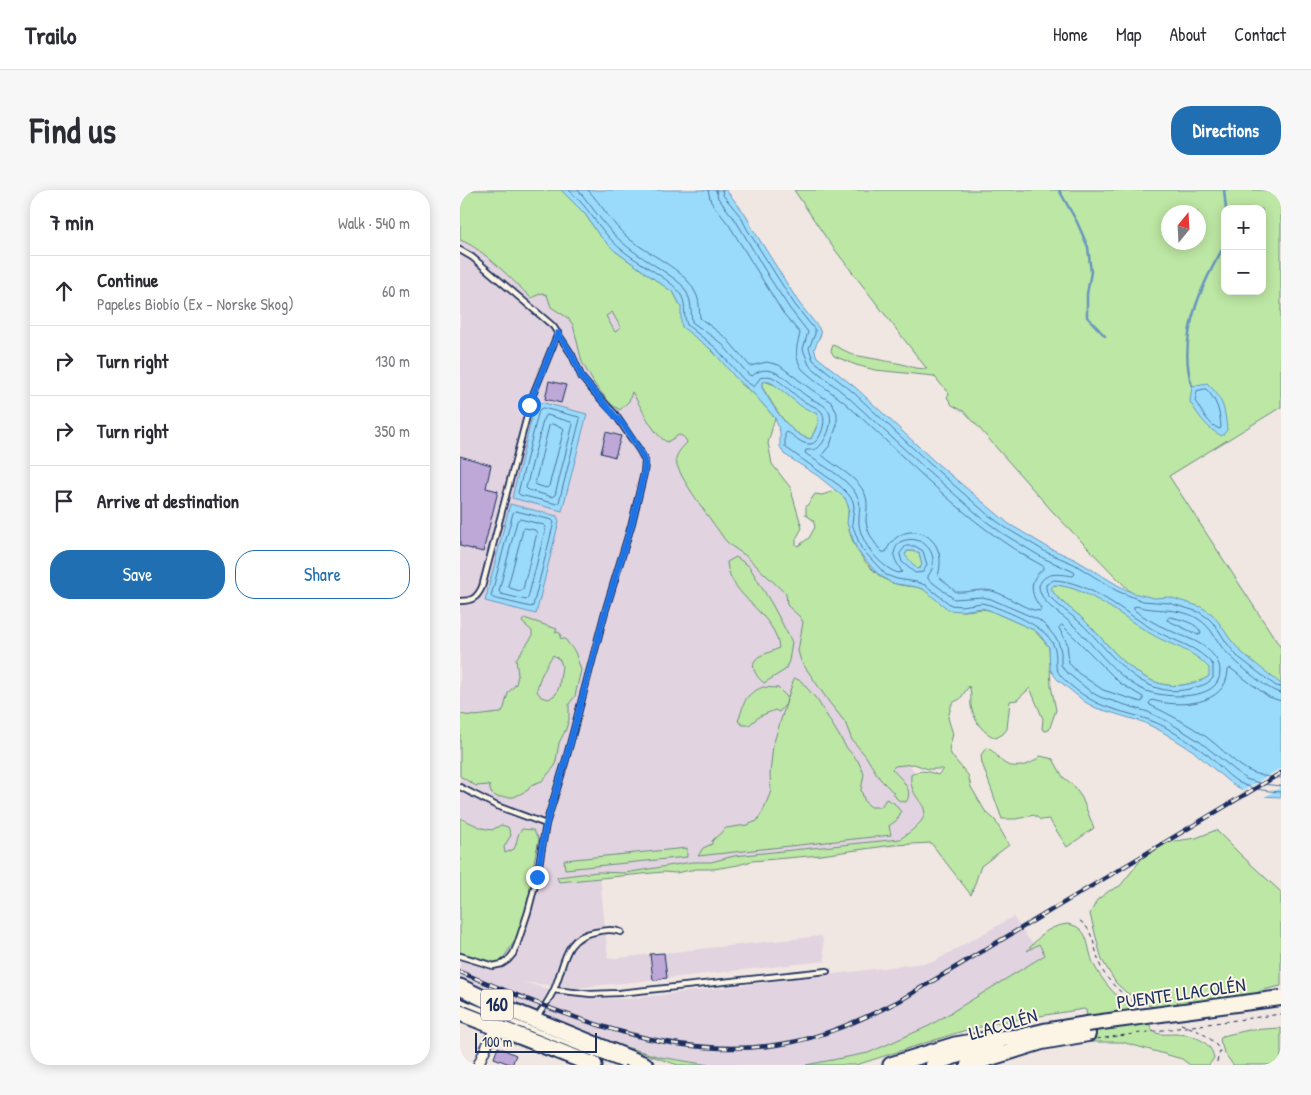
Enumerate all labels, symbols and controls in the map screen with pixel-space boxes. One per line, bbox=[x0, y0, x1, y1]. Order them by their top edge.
text: Trailo bbox=[25, 19, 76, 51]
text: Home bbox=[1053, 22, 1088, 47]
text: Map bbox=[1116, 22, 1141, 47]
text: About bbox=[1169, 22, 1206, 47]
text: Contact bbox=[1234, 22, 1286, 47]
button: Directions bbox=[1171, 106, 1281, 155]
text: Find us bbox=[30, 107, 116, 154]
north arrow bbox=[1161, 205, 1206, 250]
map controls bbox=[1221, 205, 1266, 295]
button: + bbox=[1221, 205, 1266, 250]
text: 7 min bbox=[50, 208, 94, 237]
text: Walk · 540 m bbox=[338, 212, 410, 234]
button: − bbox=[1221, 250, 1266, 295]
text: Continue bbox=[97, 267, 158, 293]
icon: ahead bbox=[50, 277, 78, 305]
text: 60 m bbox=[382, 280, 410, 302]
text: Papeles Biobío (Ex - Norske Skog) bbox=[97, 293, 294, 315]
icon: right bbox=[50, 347, 78, 375]
text: Turn right bbox=[97, 348, 168, 374]
text: 130 m bbox=[375, 350, 410, 372]
route start bbox=[518, 394, 541, 417]
icon: right bbox=[50, 417, 78, 445]
text: Turn right bbox=[97, 418, 168, 444]
text: 350 m bbox=[374, 420, 410, 442]
icon: arrive bbox=[50, 487, 78, 515]
text: Arrive at destination bbox=[97, 488, 239, 514]
button: Save bbox=[50, 550, 225, 599]
button: Share bbox=[235, 550, 410, 599]
route end bbox=[526, 866, 549, 889]
street label: PUENTE LLACOLÉN bbox=[1115, 971, 1247, 1015]
road number: 160 bbox=[481, 990, 513, 1020]
street label: LLACOLÉN bbox=[966, 1002, 1040, 1046]
scale bar bbox=[475, 1030, 598, 1053]
text: 100 m bbox=[482, 1032, 512, 1051]

